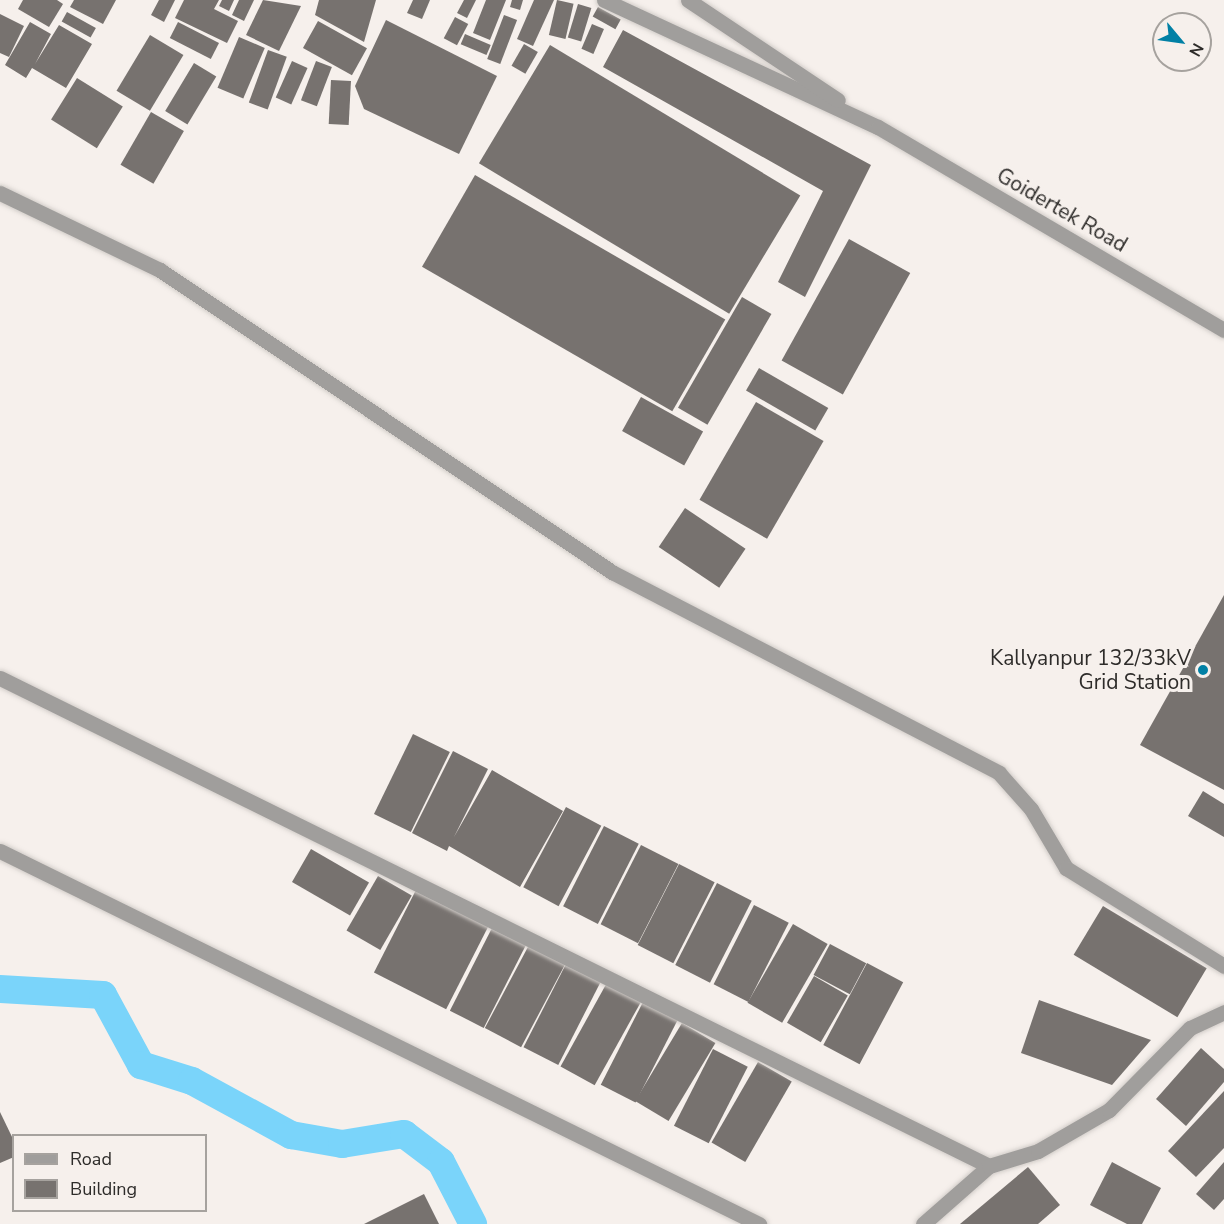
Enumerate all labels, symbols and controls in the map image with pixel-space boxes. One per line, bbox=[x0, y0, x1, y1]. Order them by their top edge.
north arrow bbox=[1152, 12, 1212, 72]
text: N bbox=[1183, 39, 1209, 60]
street label: Goidertek Road bbox=[992, 162, 1132, 258]
place label: Kallyanpur 132/33kV Grid Station bbox=[990, 645, 1191, 695]
marker: Kallyanpur 132/33kV Grid Station bbox=[1196, 663, 1210, 677]
legend bbox=[12, 1134, 207, 1212]
text: Road bbox=[70, 1147, 112, 1171]
text: Building bbox=[70, 1177, 137, 1201]

